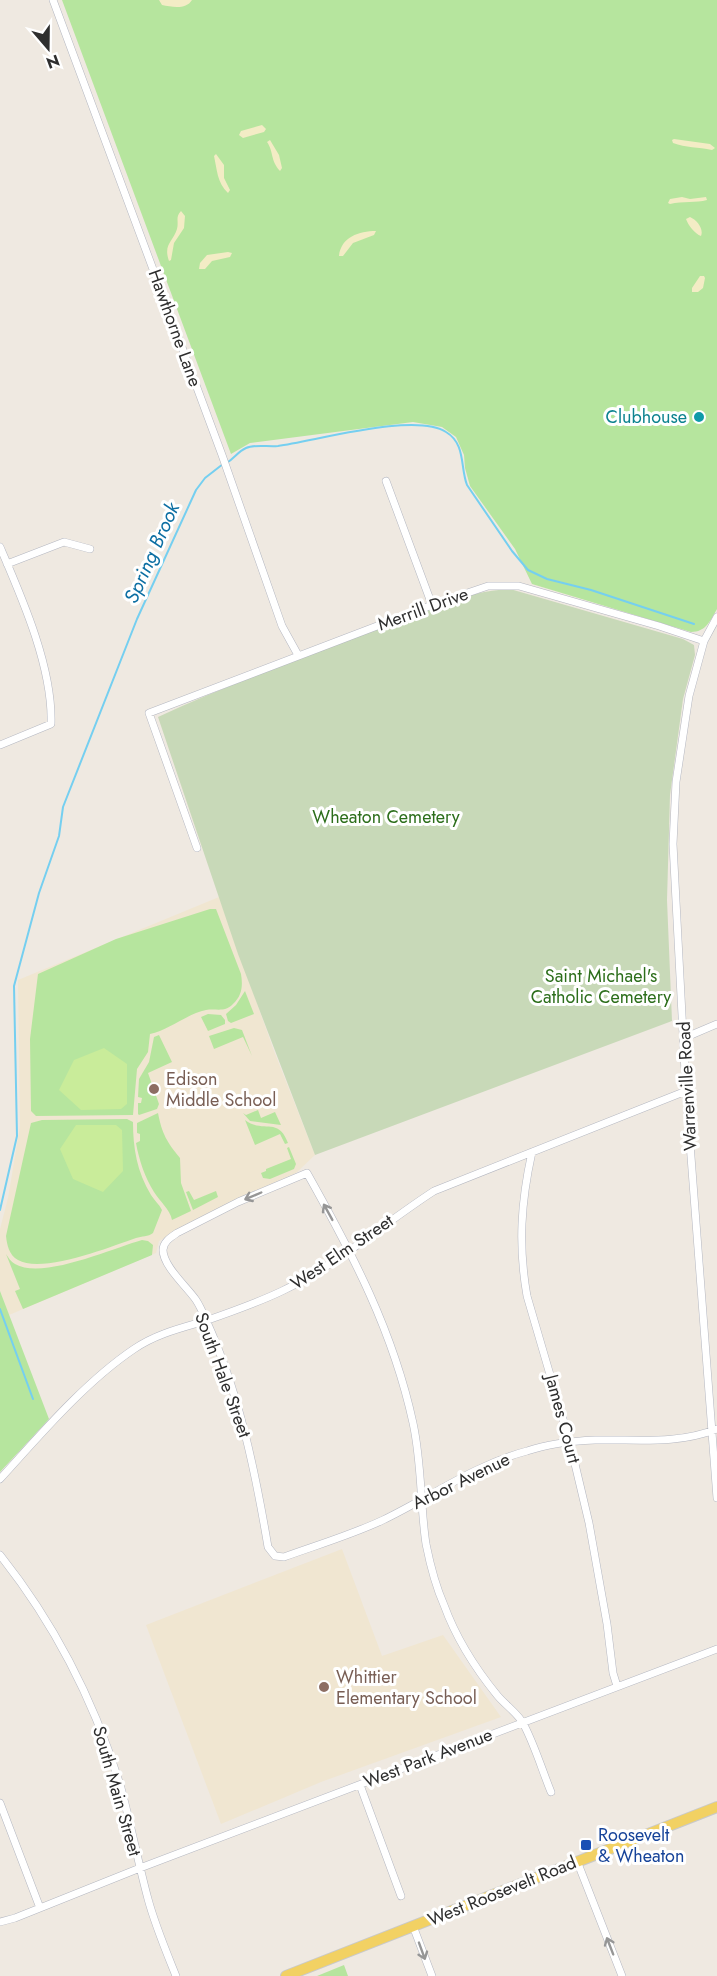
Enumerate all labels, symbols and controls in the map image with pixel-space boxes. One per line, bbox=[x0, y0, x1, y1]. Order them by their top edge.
north arrow bbox=[18, 18, 78, 78]
text: N bbox=[43, 49, 63, 75]
street label: Hawthorne Lane bbox=[142, 266, 208, 390]
place label: Clubhouse bbox=[606, 404, 687, 430]
marker: Clubhouse bbox=[692, 410, 706, 424]
water label: Spring Brook bbox=[117, 497, 188, 608]
street label: Merrill Drive bbox=[374, 581, 472, 637]
park label: Wheaton Cemetery bbox=[312, 804, 460, 830]
park label: Saint Michael's Catholic Cemetery bbox=[531, 963, 671, 1010]
street label: Warrenville Road bbox=[671, 1021, 703, 1151]
place label: Edison Middle School bbox=[166, 1066, 276, 1113]
marker: Edison Middle School bbox=[147, 1082, 161, 1096]
one-way arrow bbox=[244, 1191, 263, 1202]
one-way arrow bbox=[322, 1204, 334, 1221]
street label: West Elm Street bbox=[285, 1208, 399, 1296]
street label: South Hale Street bbox=[188, 1309, 258, 1442]
street label: James Court bbox=[538, 1370, 588, 1467]
street label: Arbor Avenue bbox=[408, 1446, 514, 1516]
place label: Whittier Elementary School bbox=[336, 1664, 477, 1711]
marker: Whittier Elementary School bbox=[317, 1680, 331, 1694]
street label: West Park Avenue bbox=[360, 1721, 496, 1795]
street label: South Main Street bbox=[86, 1723, 148, 1860]
place label: Roosevelt & Wheaton bbox=[598, 1822, 684, 1869]
marker: Roosevelt & Wheaton bbox=[579, 1838, 593, 1852]
street label: West Roosevelt Road bbox=[424, 1849, 580, 1933]
one-way arrow bbox=[604, 1937, 615, 1955]
one-way arrow bbox=[417, 1941, 428, 1960]

